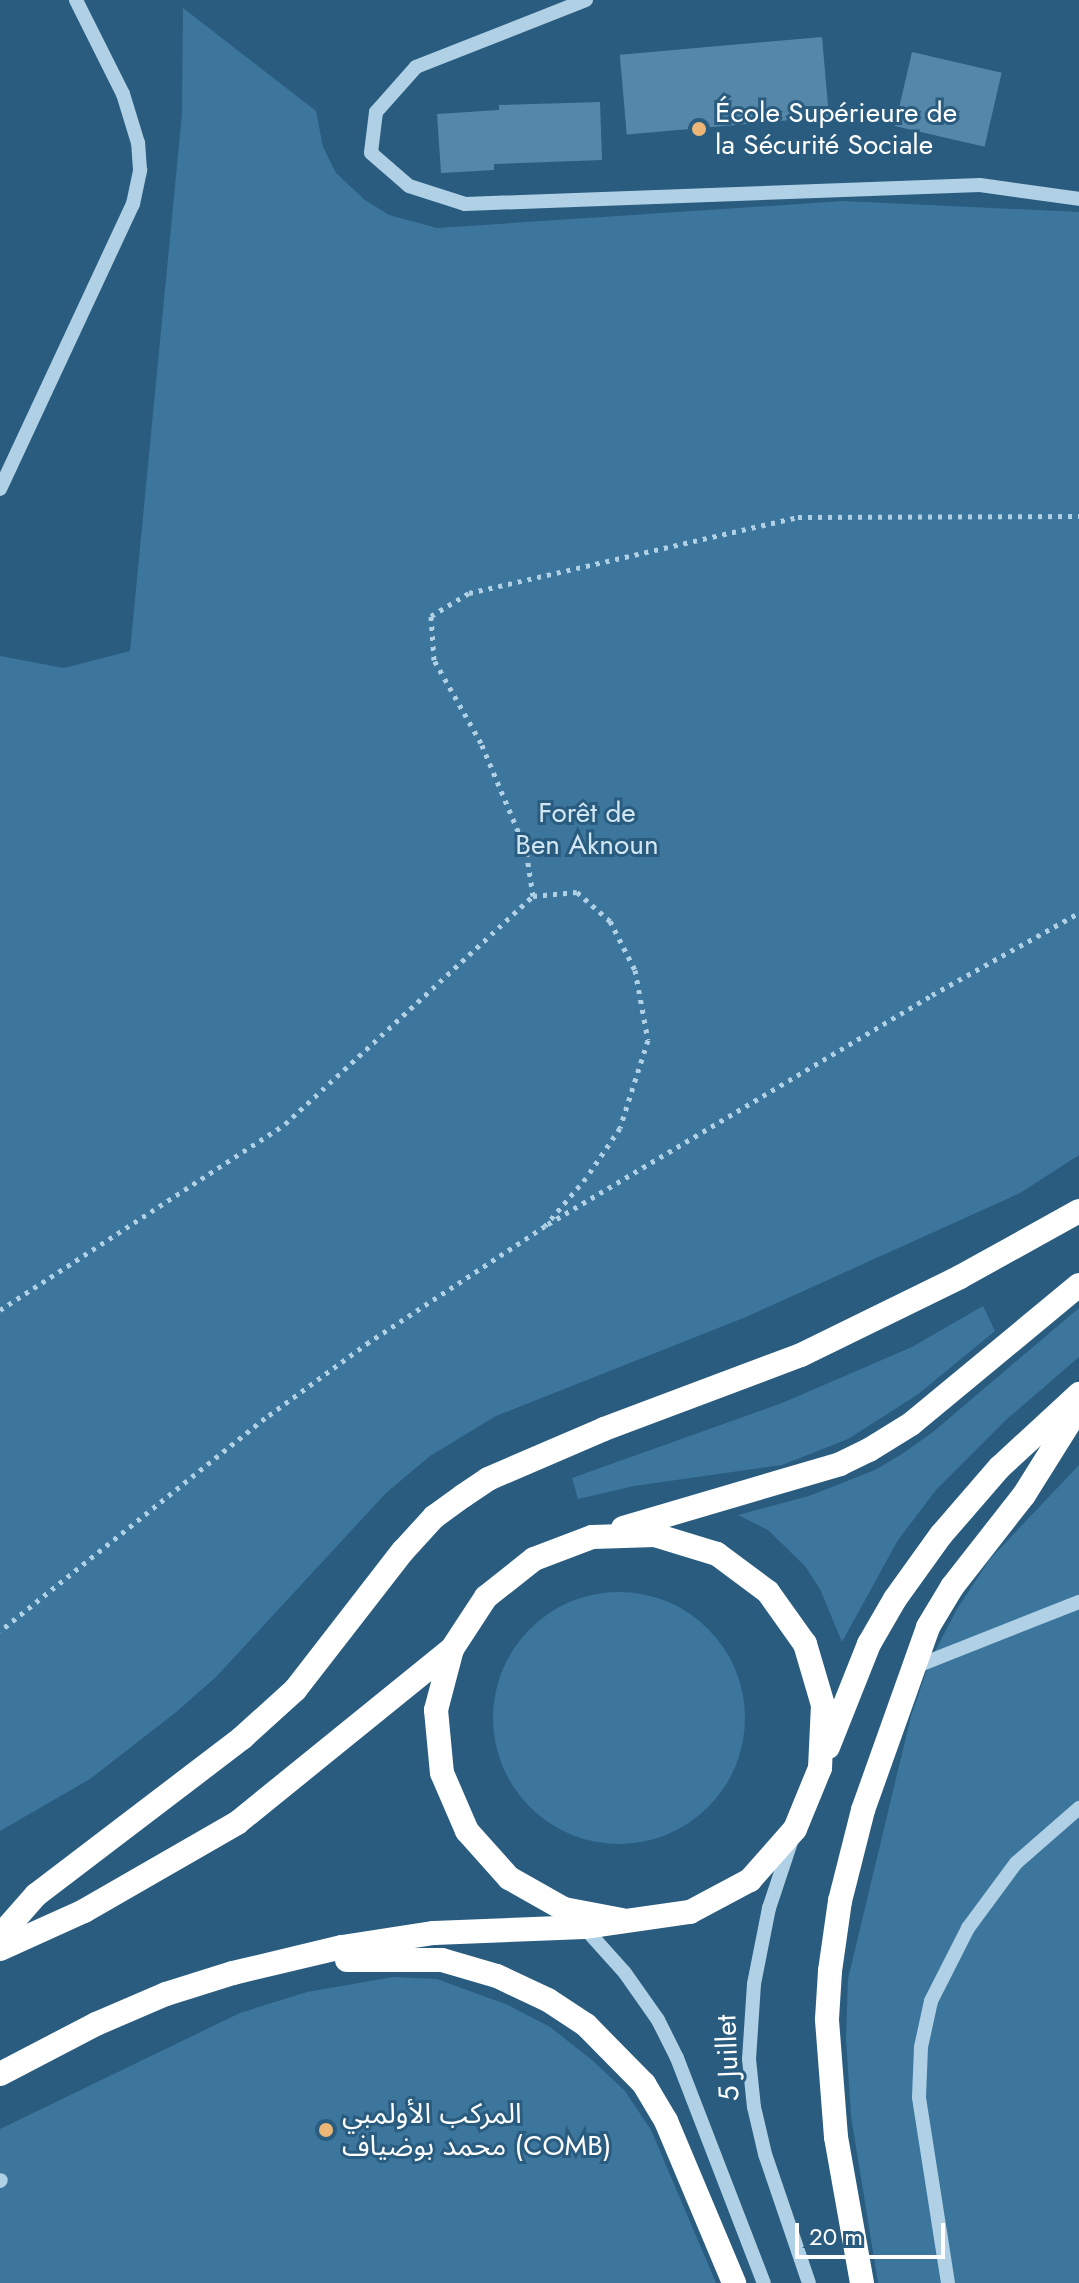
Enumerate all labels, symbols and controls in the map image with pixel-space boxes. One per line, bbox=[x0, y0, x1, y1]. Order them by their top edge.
place label: École Supérieure de la Sécurité Sociale bbox=[715, 96, 957, 162]
marker: École Supérieure de la Sécurité Sociale bbox=[690, 120, 708, 138]
park label: Forêt de Ben Aknoun bbox=[515, 796, 659, 862]
street label: 5 Juillet bbox=[710, 2014, 746, 2102]
place label: المركب الأولمبي محمد بوضياف (COMB) bbox=[342, 2097, 612, 2163]
marker: المركب الأولمبي محمد بوضياف (COMB) bbox=[317, 2121, 335, 2139]
scale bar bbox=[799, 2207, 949, 2257]
text: 20 m bbox=[809, 2219, 863, 2254]

